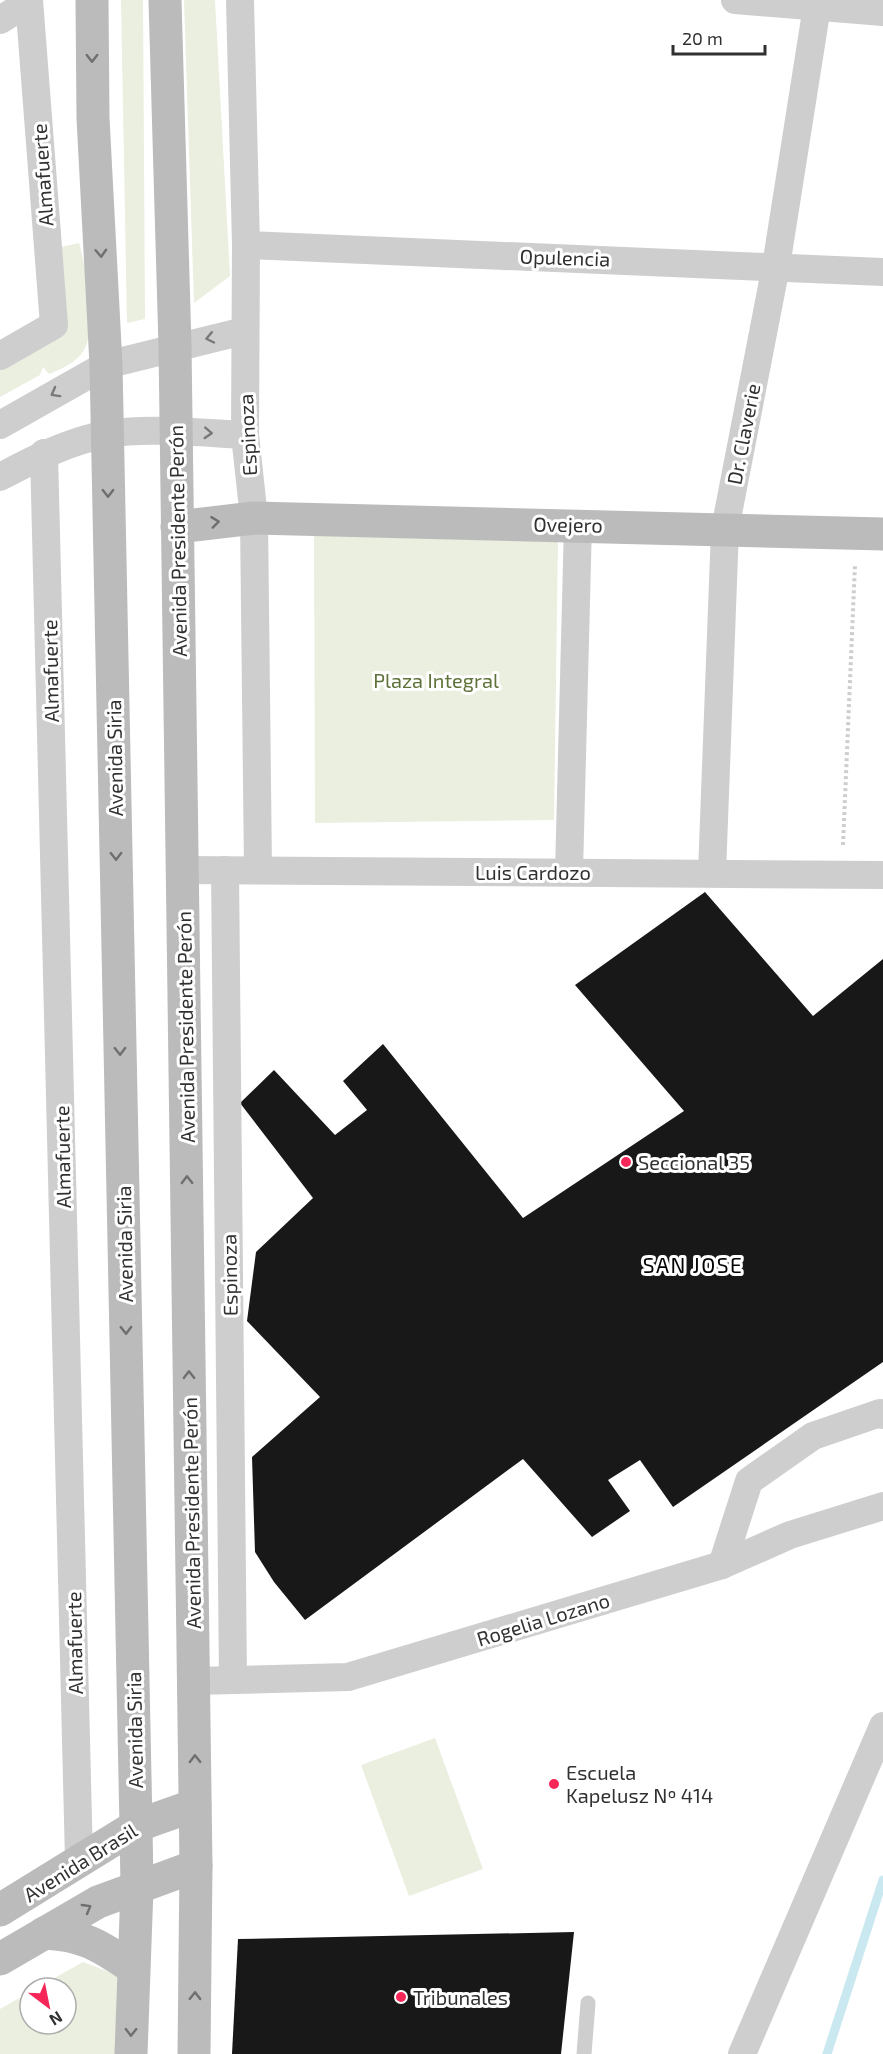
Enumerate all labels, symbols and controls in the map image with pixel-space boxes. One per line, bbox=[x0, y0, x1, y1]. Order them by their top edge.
scale bar bbox=[673, 18, 764, 56]
text: 20 m bbox=[682, 27, 723, 49]
one-way arrow bbox=[86, 54, 98, 63]
street label: Almafuerte bbox=[26, 123, 58, 227]
street label: Opulencia bbox=[519, 243, 611, 271]
one-way arrow bbox=[94, 249, 107, 258]
one-way arrow bbox=[205, 331, 215, 344]
street label: Dr. Claverie bbox=[721, 381, 765, 487]
one-way arrow bbox=[51, 386, 61, 397]
street label: Espinoza bbox=[233, 393, 261, 477]
street label: Avenida Presidente Perón bbox=[163, 425, 191, 657]
one-way arrow bbox=[203, 427, 212, 440]
one-way arrow bbox=[102, 488, 115, 497]
street label: Ovejero bbox=[533, 511, 603, 537]
one-way arrow bbox=[211, 516, 220, 529]
street label: Almafuerte bbox=[37, 619, 63, 723]
park label: Plaza Integral bbox=[373, 668, 499, 692]
street label: Avenida Siria bbox=[101, 699, 127, 817]
one-way arrow bbox=[110, 851, 122, 860]
street label: Luis Cardozo bbox=[475, 860, 591, 884]
street label: Avenida Presidente Perón bbox=[171, 911, 199, 1143]
one-way arrow bbox=[114, 1046, 126, 1055]
street label: Almafuerte bbox=[49, 1105, 75, 1209]
place label: Seccional 35 bbox=[638, 1150, 750, 1174]
marker: Seccional 35 bbox=[619, 1155, 633, 1169]
one-way arrow bbox=[181, 1175, 193, 1184]
street label: Avenida Siria bbox=[111, 1185, 137, 1303]
street label: Espinoza bbox=[216, 1234, 242, 1316]
district label: SAN JOSE bbox=[643, 1252, 743, 1277]
one-way arrow bbox=[120, 1325, 132, 1334]
one-way arrow bbox=[183, 1370, 196, 1379]
street label: Avenida Presidente Perón bbox=[177, 1397, 205, 1629]
street label: Rogelia Lozano bbox=[474, 1587, 612, 1651]
street label: Almafuerte bbox=[61, 1591, 87, 1695]
street label: Avenida Siria bbox=[121, 1671, 147, 1789]
one-way arrow bbox=[188, 1754, 201, 1763]
place label: Escuela Kapelusz Nº 414 bbox=[566, 1760, 713, 1807]
marker: Escuela Kapelusz Nº 414 bbox=[547, 1777, 561, 1791]
street label: Avenida Brasil bbox=[19, 1818, 141, 1906]
one-way arrow bbox=[81, 1904, 91, 1916]
north arrow bbox=[18, 1976, 78, 2036]
place label: Tribunales bbox=[413, 1985, 508, 2009]
marker: Tribunales bbox=[394, 1990, 408, 2004]
one-way arrow bbox=[189, 1991, 201, 2000]
text: N bbox=[46, 2008, 66, 2030]
one-way arrow bbox=[125, 2027, 138, 2036]

